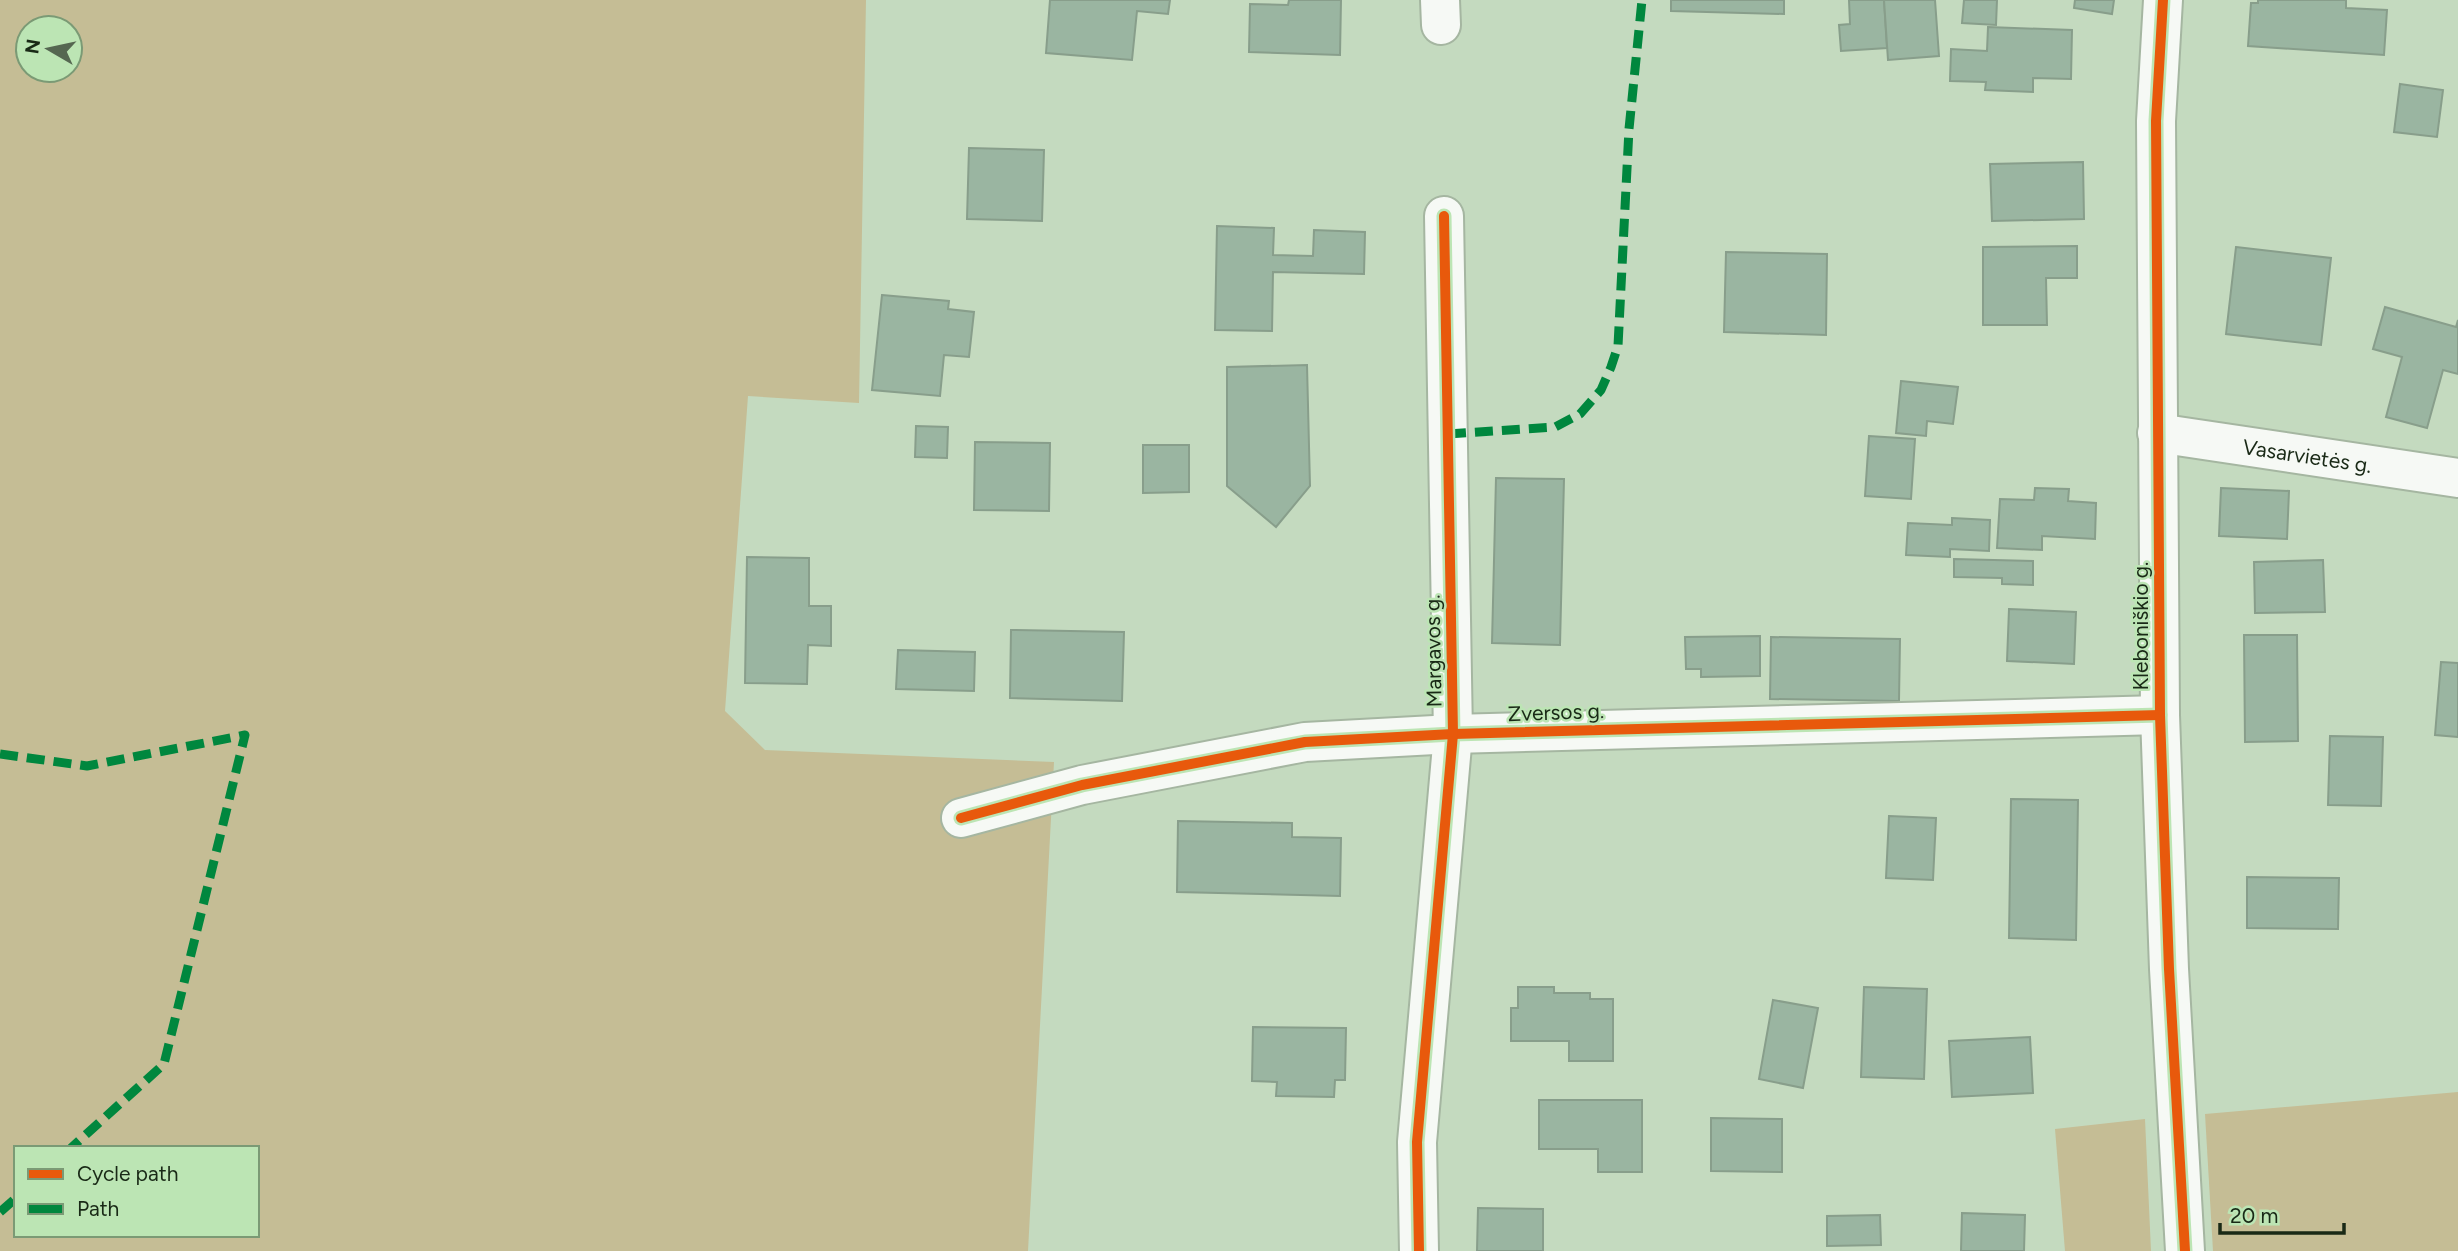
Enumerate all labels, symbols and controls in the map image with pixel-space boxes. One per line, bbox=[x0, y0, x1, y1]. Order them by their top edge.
north arrow bbox=[14, 14, 84, 84]
text: N bbox=[20, 37, 45, 55]
street label: Vasarvietės g. bbox=[2241, 433, 2374, 477]
street label: Kleboniškio g. bbox=[2128, 562, 2153, 690]
street label: Margavos g. bbox=[1420, 594, 1446, 708]
street label: Zversos g. bbox=[1507, 698, 1605, 726]
legend bbox=[14, 1146, 259, 1237]
text: Cycle path bbox=[77, 1161, 178, 1186]
scale bar bbox=[2220, 1192, 2344, 1236]
text: Path bbox=[77, 1196, 119, 1221]
text: 20 m bbox=[2230, 1203, 2278, 1228]

